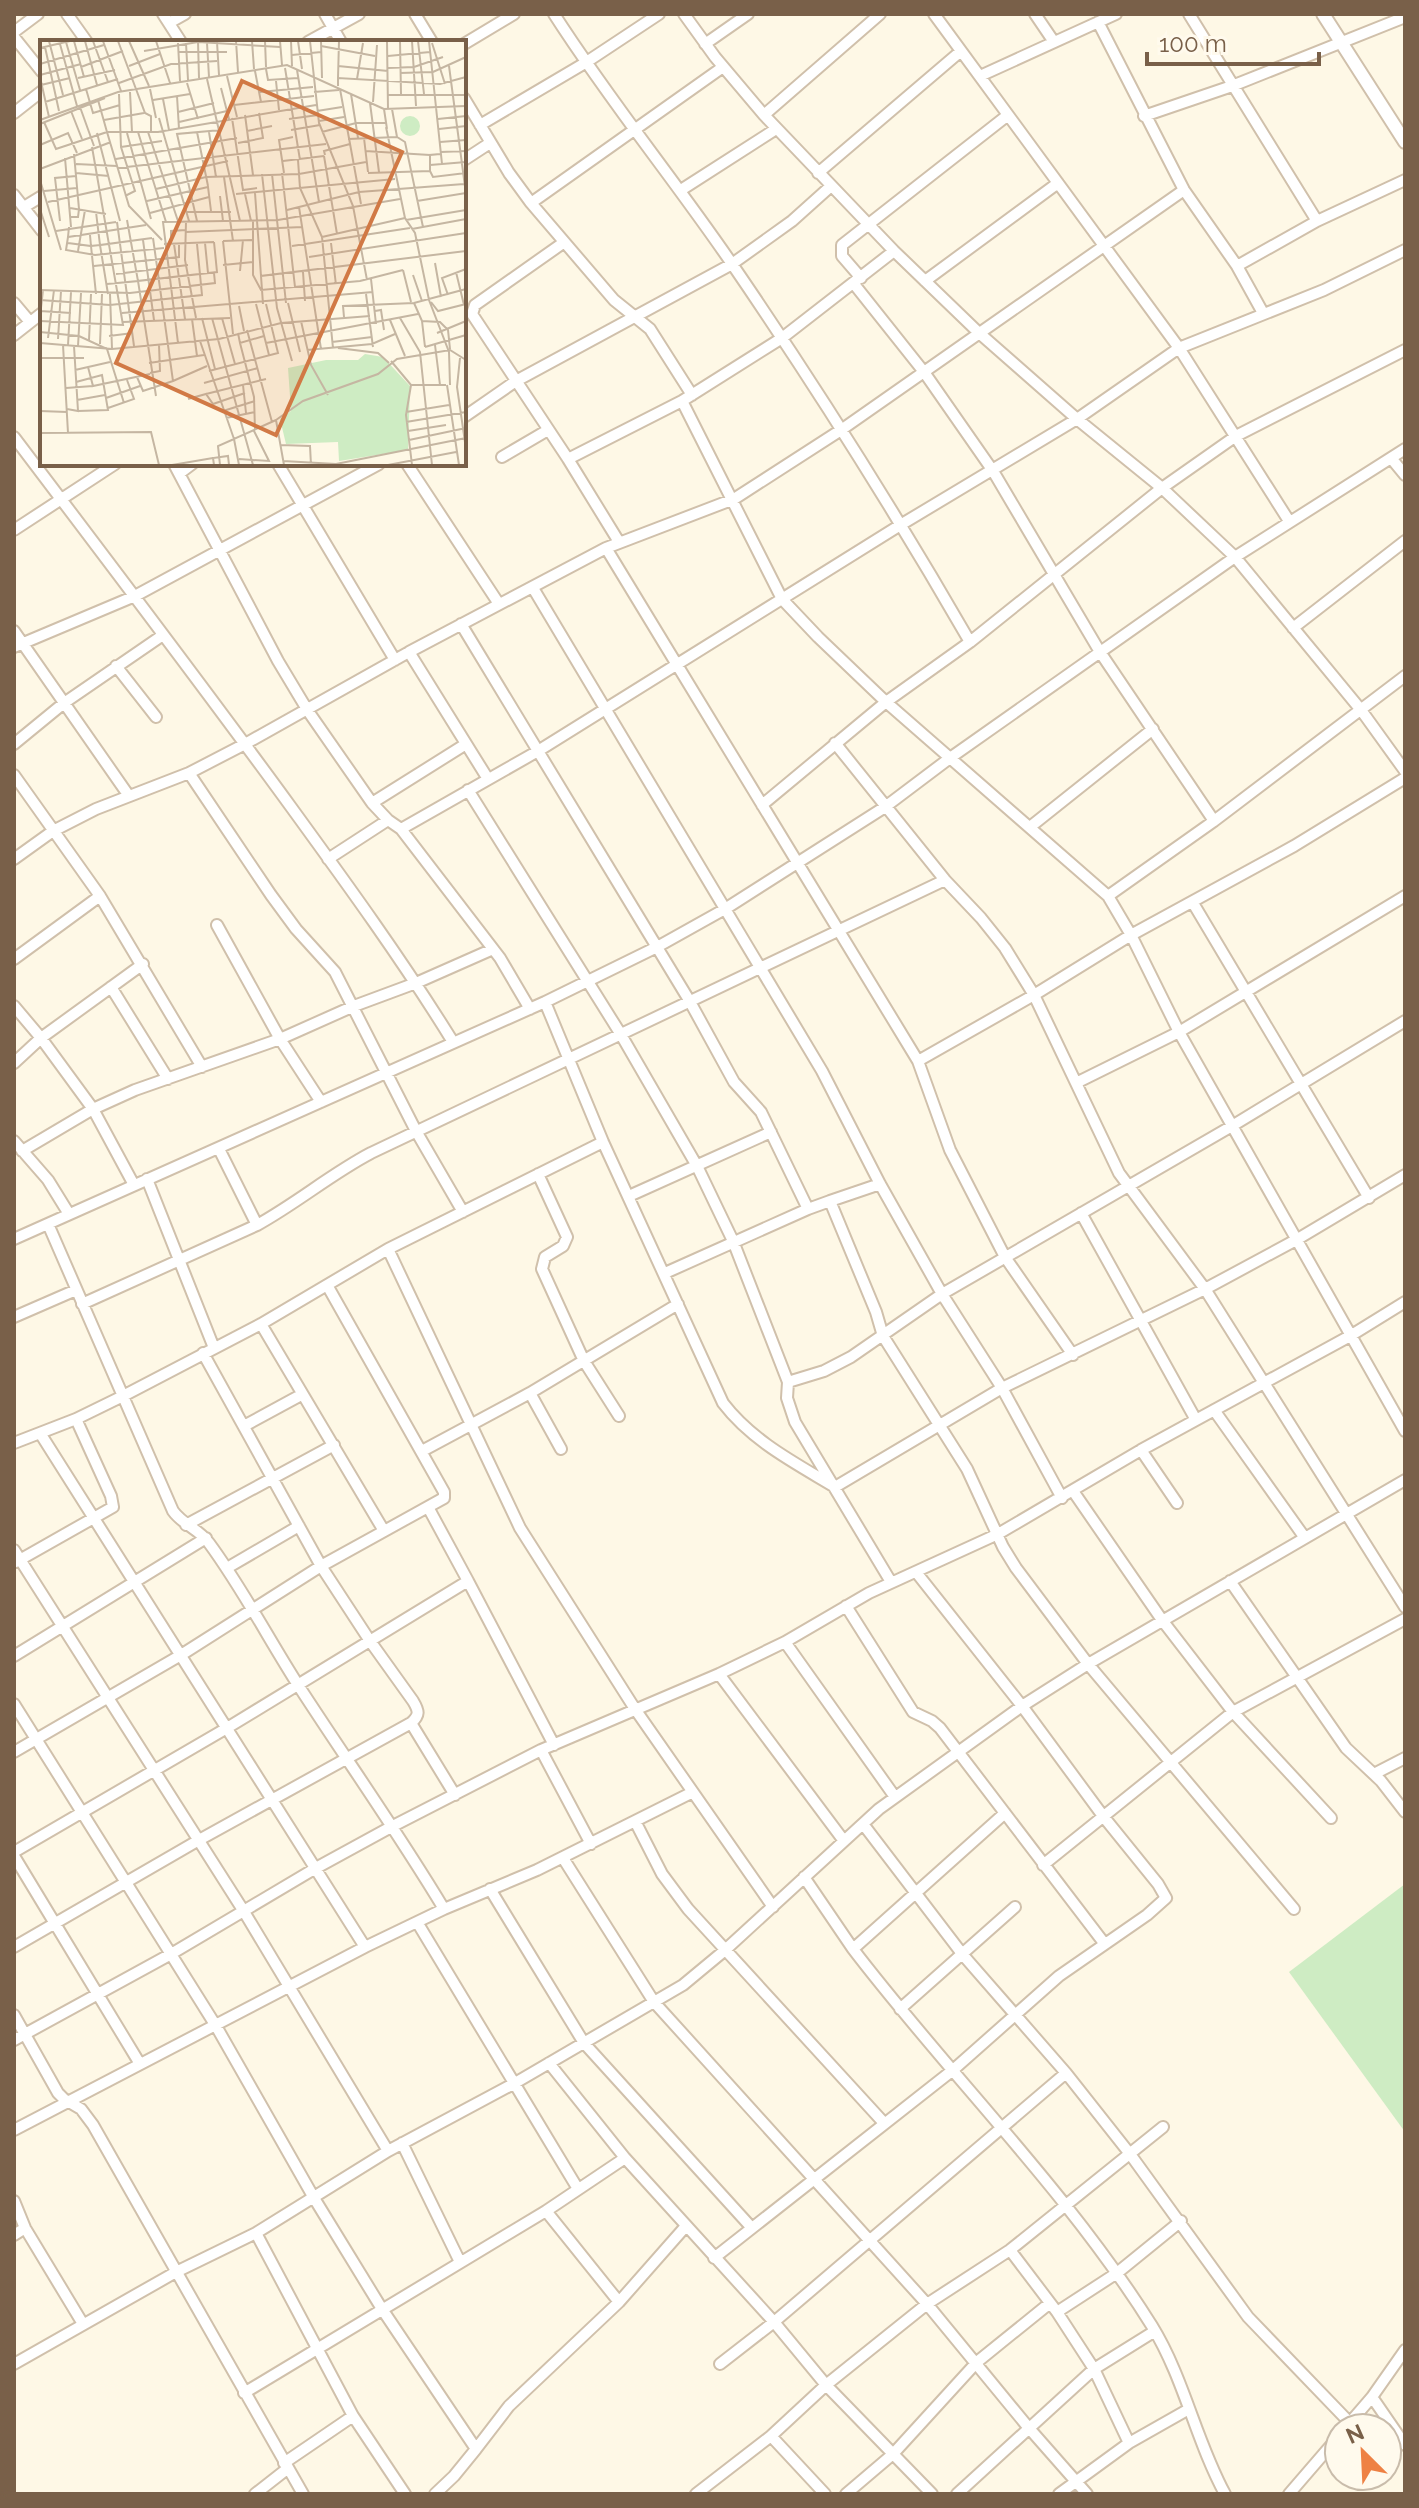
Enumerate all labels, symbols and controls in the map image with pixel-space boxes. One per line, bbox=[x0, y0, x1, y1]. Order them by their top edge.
scale bar bbox=[1147, 16, 1319, 66]
text: 100 m bbox=[1159, 29, 1227, 58]
inset map bbox=[40, 40, 466, 466]
north arrow bbox=[1323, 2412, 1403, 2492]
text: N bbox=[1342, 2418, 1368, 2449]

